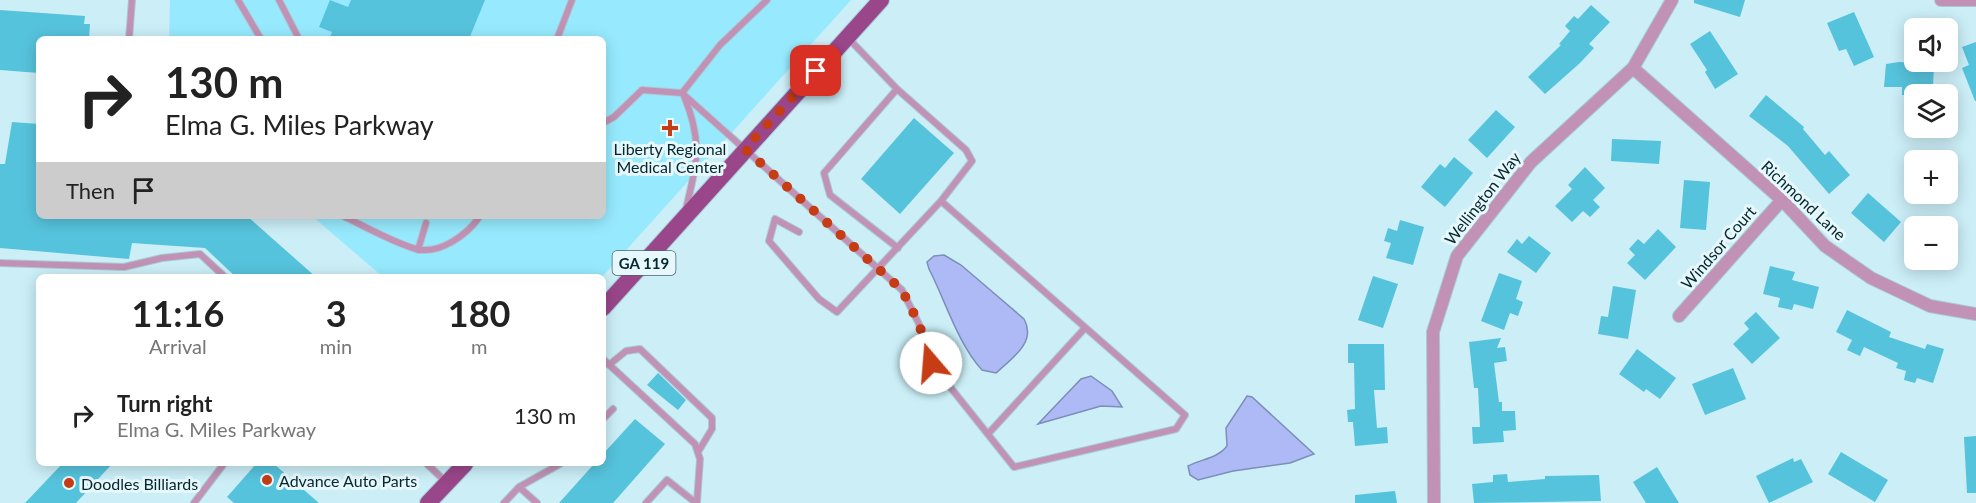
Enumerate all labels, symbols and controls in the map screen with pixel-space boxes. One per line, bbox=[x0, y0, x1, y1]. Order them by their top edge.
map controls bbox=[1904, 18, 1958, 270]
button: sound bbox=[1904, 18, 1958, 72]
pin bbox=[790, 45, 841, 96]
icon: arrive bbox=[799, 54, 832, 87]
text: 130 m bbox=[165, 57, 283, 107]
icon: right bbox=[66, 60, 144, 138]
button: layers bbox=[1904, 84, 1958, 138]
text: Elma G. Miles Parkway bbox=[165, 108, 434, 141]
marker: Liberty Regional Medical Center bbox=[661, 119, 679, 137]
place label: Liberty Regional Medical Center bbox=[614, 139, 726, 176]
street label: Wellington Way bbox=[1440, 147, 1524, 248]
button: + bbox=[1904, 150, 1958, 204]
street label: Richmond Lane bbox=[1758, 156, 1850, 244]
icon: arrive bbox=[127, 174, 160, 207]
text: Then bbox=[66, 177, 115, 204]
street label: Windsor Court bbox=[1677, 201, 1759, 292]
button: − bbox=[1904, 216, 1958, 270]
road number: GA 119 bbox=[612, 251, 676, 275]
text: 11:16 bbox=[132, 291, 224, 335]
text: 3 bbox=[326, 291, 347, 335]
text: 180 bbox=[448, 291, 510, 335]
position arrow bbox=[899, 331, 963, 395]
text: Arrival bbox=[149, 334, 207, 358]
text: min bbox=[320, 334, 352, 358]
text: m bbox=[471, 334, 487, 358]
text: Turn right bbox=[117, 390, 212, 417]
icon: right bbox=[66, 399, 99, 432]
text: 130 m bbox=[514, 402, 576, 429]
text: Elma G. Miles Parkway bbox=[117, 417, 316, 441]
place label: Advance Auto Parts bbox=[279, 471, 417, 490]
marker: Advance Auto Parts bbox=[260, 473, 274, 487]
place label: Doodles Billiards bbox=[81, 474, 198, 493]
marker: Doodles Billiards bbox=[62, 476, 76, 490]

